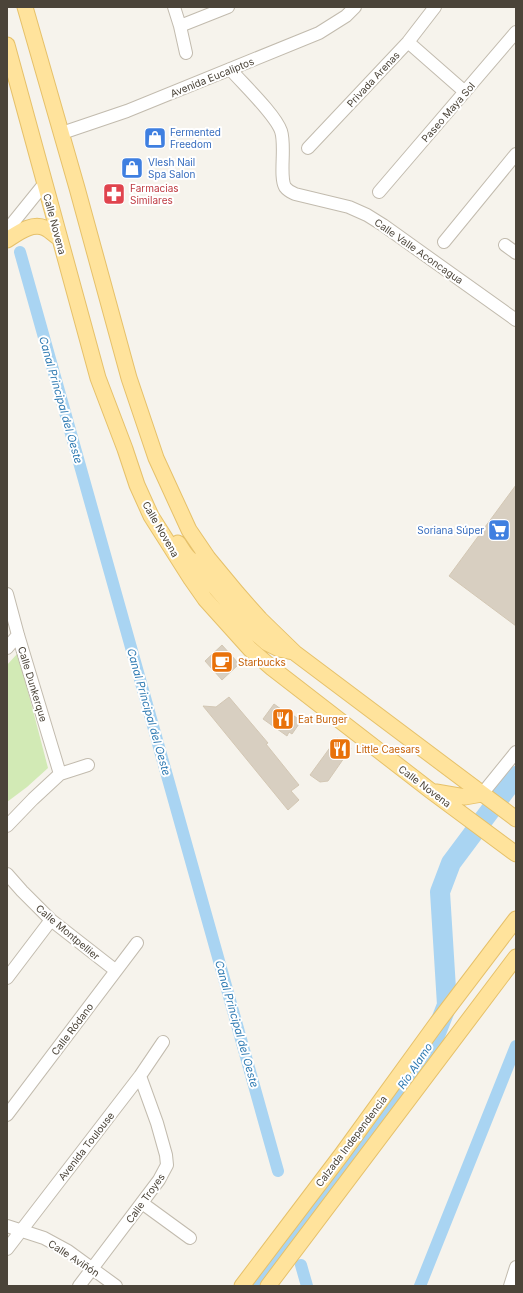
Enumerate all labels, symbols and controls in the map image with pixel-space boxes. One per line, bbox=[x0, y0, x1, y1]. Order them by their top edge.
street label: Privada Arenas bbox=[344, 49, 402, 109]
street label: Avenida Eucaliptos bbox=[168, 55, 256, 99]
street label: Paseo Maya Sol bbox=[419, 80, 477, 144]
shop icon: Fermented Freedom bbox=[142, 125, 168, 151]
place label: Fermented Freedom bbox=[170, 126, 221, 150]
shop icon: Vlesh Nail Spa Salon bbox=[119, 155, 145, 181]
place label: Vlesh Nail Spa Salon bbox=[148, 156, 196, 180]
pharmacy icon: Farmacias Similares bbox=[101, 181, 127, 207]
place label: Farmacias Similares bbox=[130, 182, 179, 206]
street label: Calle Novena bbox=[41, 192, 69, 256]
street label: Calle Valle Aconcagua bbox=[372, 216, 466, 286]
water label: Canal Principal del Oeste bbox=[36, 335, 86, 465]
street label: Calle Novena bbox=[140, 499, 182, 559]
supermarket icon: Soriana Súper bbox=[486, 517, 512, 543]
place label: Soriana Súper bbox=[417, 524, 484, 536]
street label: Calle Dunkerque bbox=[16, 645, 50, 723]
water label: Canal Principal del Oeste bbox=[124, 647, 174, 777]
cafe icon: Starbucks bbox=[209, 649, 235, 675]
place label: Starbucks bbox=[238, 656, 286, 668]
restaurant icon: Eat Burger bbox=[270, 706, 296, 732]
place label: Eat Burger bbox=[298, 713, 348, 725]
restaurant icon: Little Caesars bbox=[327, 736, 353, 762]
place label: Little Caesars bbox=[356, 743, 420, 755]
street label: Calle Novena bbox=[396, 762, 454, 810]
street label: Calle Montpellier bbox=[34, 902, 102, 962]
water label: Canal Principal del Oeste bbox=[212, 959, 262, 1089]
street label: Calle Ródano bbox=[48, 1000, 96, 1058]
water label: Río Alamo bbox=[394, 1040, 436, 1092]
street label: Calzada Independencia bbox=[313, 1093, 389, 1189]
street label: Avenida Toulouse bbox=[56, 1109, 116, 1183]
street label: Calle Troyes bbox=[123, 1171, 167, 1225]
street label: Calle Aviñón bbox=[46, 1237, 102, 1279]

